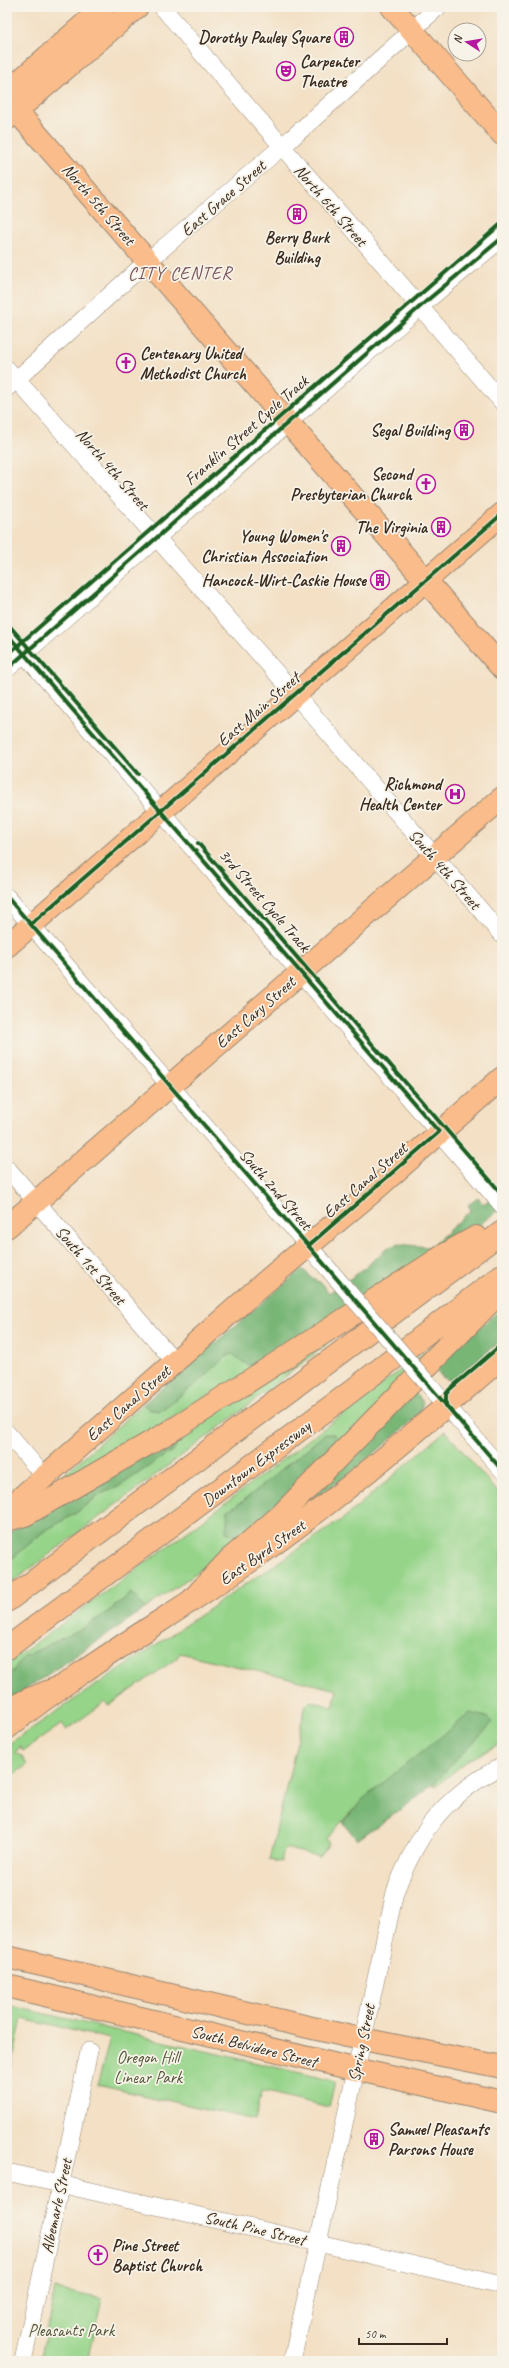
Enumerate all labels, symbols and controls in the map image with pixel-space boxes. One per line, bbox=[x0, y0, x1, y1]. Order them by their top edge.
north arrow bbox=[447, 22, 487, 62]
building icon: Dorothy Pauley Square bbox=[333, 26, 355, 48]
place label: Dorothy Pauley Square bbox=[199, 27, 331, 48]
text: N bbox=[450, 33, 465, 45]
place label: Carpenter Theatre bbox=[300, 51, 361, 92]
theatre icon: Carpenter Theatre bbox=[275, 60, 297, 82]
street label: East Grace Street bbox=[177, 154, 272, 241]
street label: North 5th Street bbox=[57, 159, 141, 251]
street label: North 6th Street bbox=[289, 160, 373, 252]
building icon: Berry Burk Building bbox=[286, 203, 308, 225]
place label: Berry Burk Building bbox=[265, 227, 331, 268]
district label: CITY CENTER bbox=[128, 262, 233, 284]
place label: Centenary United Methodist Church bbox=[140, 343, 247, 384]
church icon: Centenary United Methodist Church bbox=[115, 352, 137, 374]
street label: Franklin Street Cycle Track bbox=[180, 370, 314, 490]
building icon: Segal Building bbox=[453, 419, 475, 441]
place label: Segal Building bbox=[370, 420, 452, 441]
street label: North 4th Street bbox=[71, 424, 155, 516]
place label: Second Presbyterian Church bbox=[290, 464, 415, 505]
church icon: Second Presbyterian Church bbox=[415, 473, 437, 495]
building icon: The Virginia bbox=[430, 516, 452, 538]
place label: The Virginia bbox=[356, 517, 429, 538]
place label: Young Women's Christian Association bbox=[201, 526, 329, 567]
building icon: Young Women's Christian Association bbox=[330, 535, 352, 557]
building icon: Hancock-Wirt-Caskie House bbox=[369, 569, 391, 591]
place label: Hancock-Wirt-Caskie House bbox=[202, 570, 367, 591]
street label: East Main Street bbox=[213, 666, 306, 751]
place label: Richmond Health Center bbox=[359, 774, 444, 815]
hospital icon: Richmond Health Center bbox=[444, 783, 466, 805]
street label: South 4th Street bbox=[404, 825, 487, 916]
street label: 3rd Street Cycle Track bbox=[214, 845, 316, 957]
street label: East Cary Street bbox=[211, 970, 302, 1053]
street label: East Canal Street bbox=[319, 1136, 414, 1223]
street label: South 2nd Street bbox=[235, 1144, 318, 1236]
street label: South 1st Street bbox=[51, 1222, 132, 1311]
street label: East Canal Street bbox=[82, 1359, 177, 1446]
street label: Downtown Expressway bbox=[198, 1415, 316, 1511]
street label: East Byrd Street bbox=[215, 1514, 311, 1590]
street label: Spring Street bbox=[343, 2000, 380, 2084]
street label: South Belvidere Street bbox=[189, 2021, 321, 2073]
park label: Oregon Hill Linear Park bbox=[114, 2047, 184, 2088]
place label: Samuel Pleasants Parsons House bbox=[388, 2119, 491, 2160]
building icon: Samuel Pleasants Parsons House bbox=[363, 2128, 385, 2150]
street label: Albemarle Street bbox=[36, 2155, 77, 2255]
street label: South Pine Street bbox=[202, 2207, 310, 2251]
place label: Pine Street Baptist Church bbox=[112, 2235, 203, 2276]
church icon: Pine Street Baptist Church bbox=[87, 2244, 109, 2266]
park label: Pleasants Park bbox=[28, 2320, 116, 2341]
scale bar bbox=[359, 2320, 447, 2346]
text: 50 m bbox=[365, 2326, 387, 2342]

